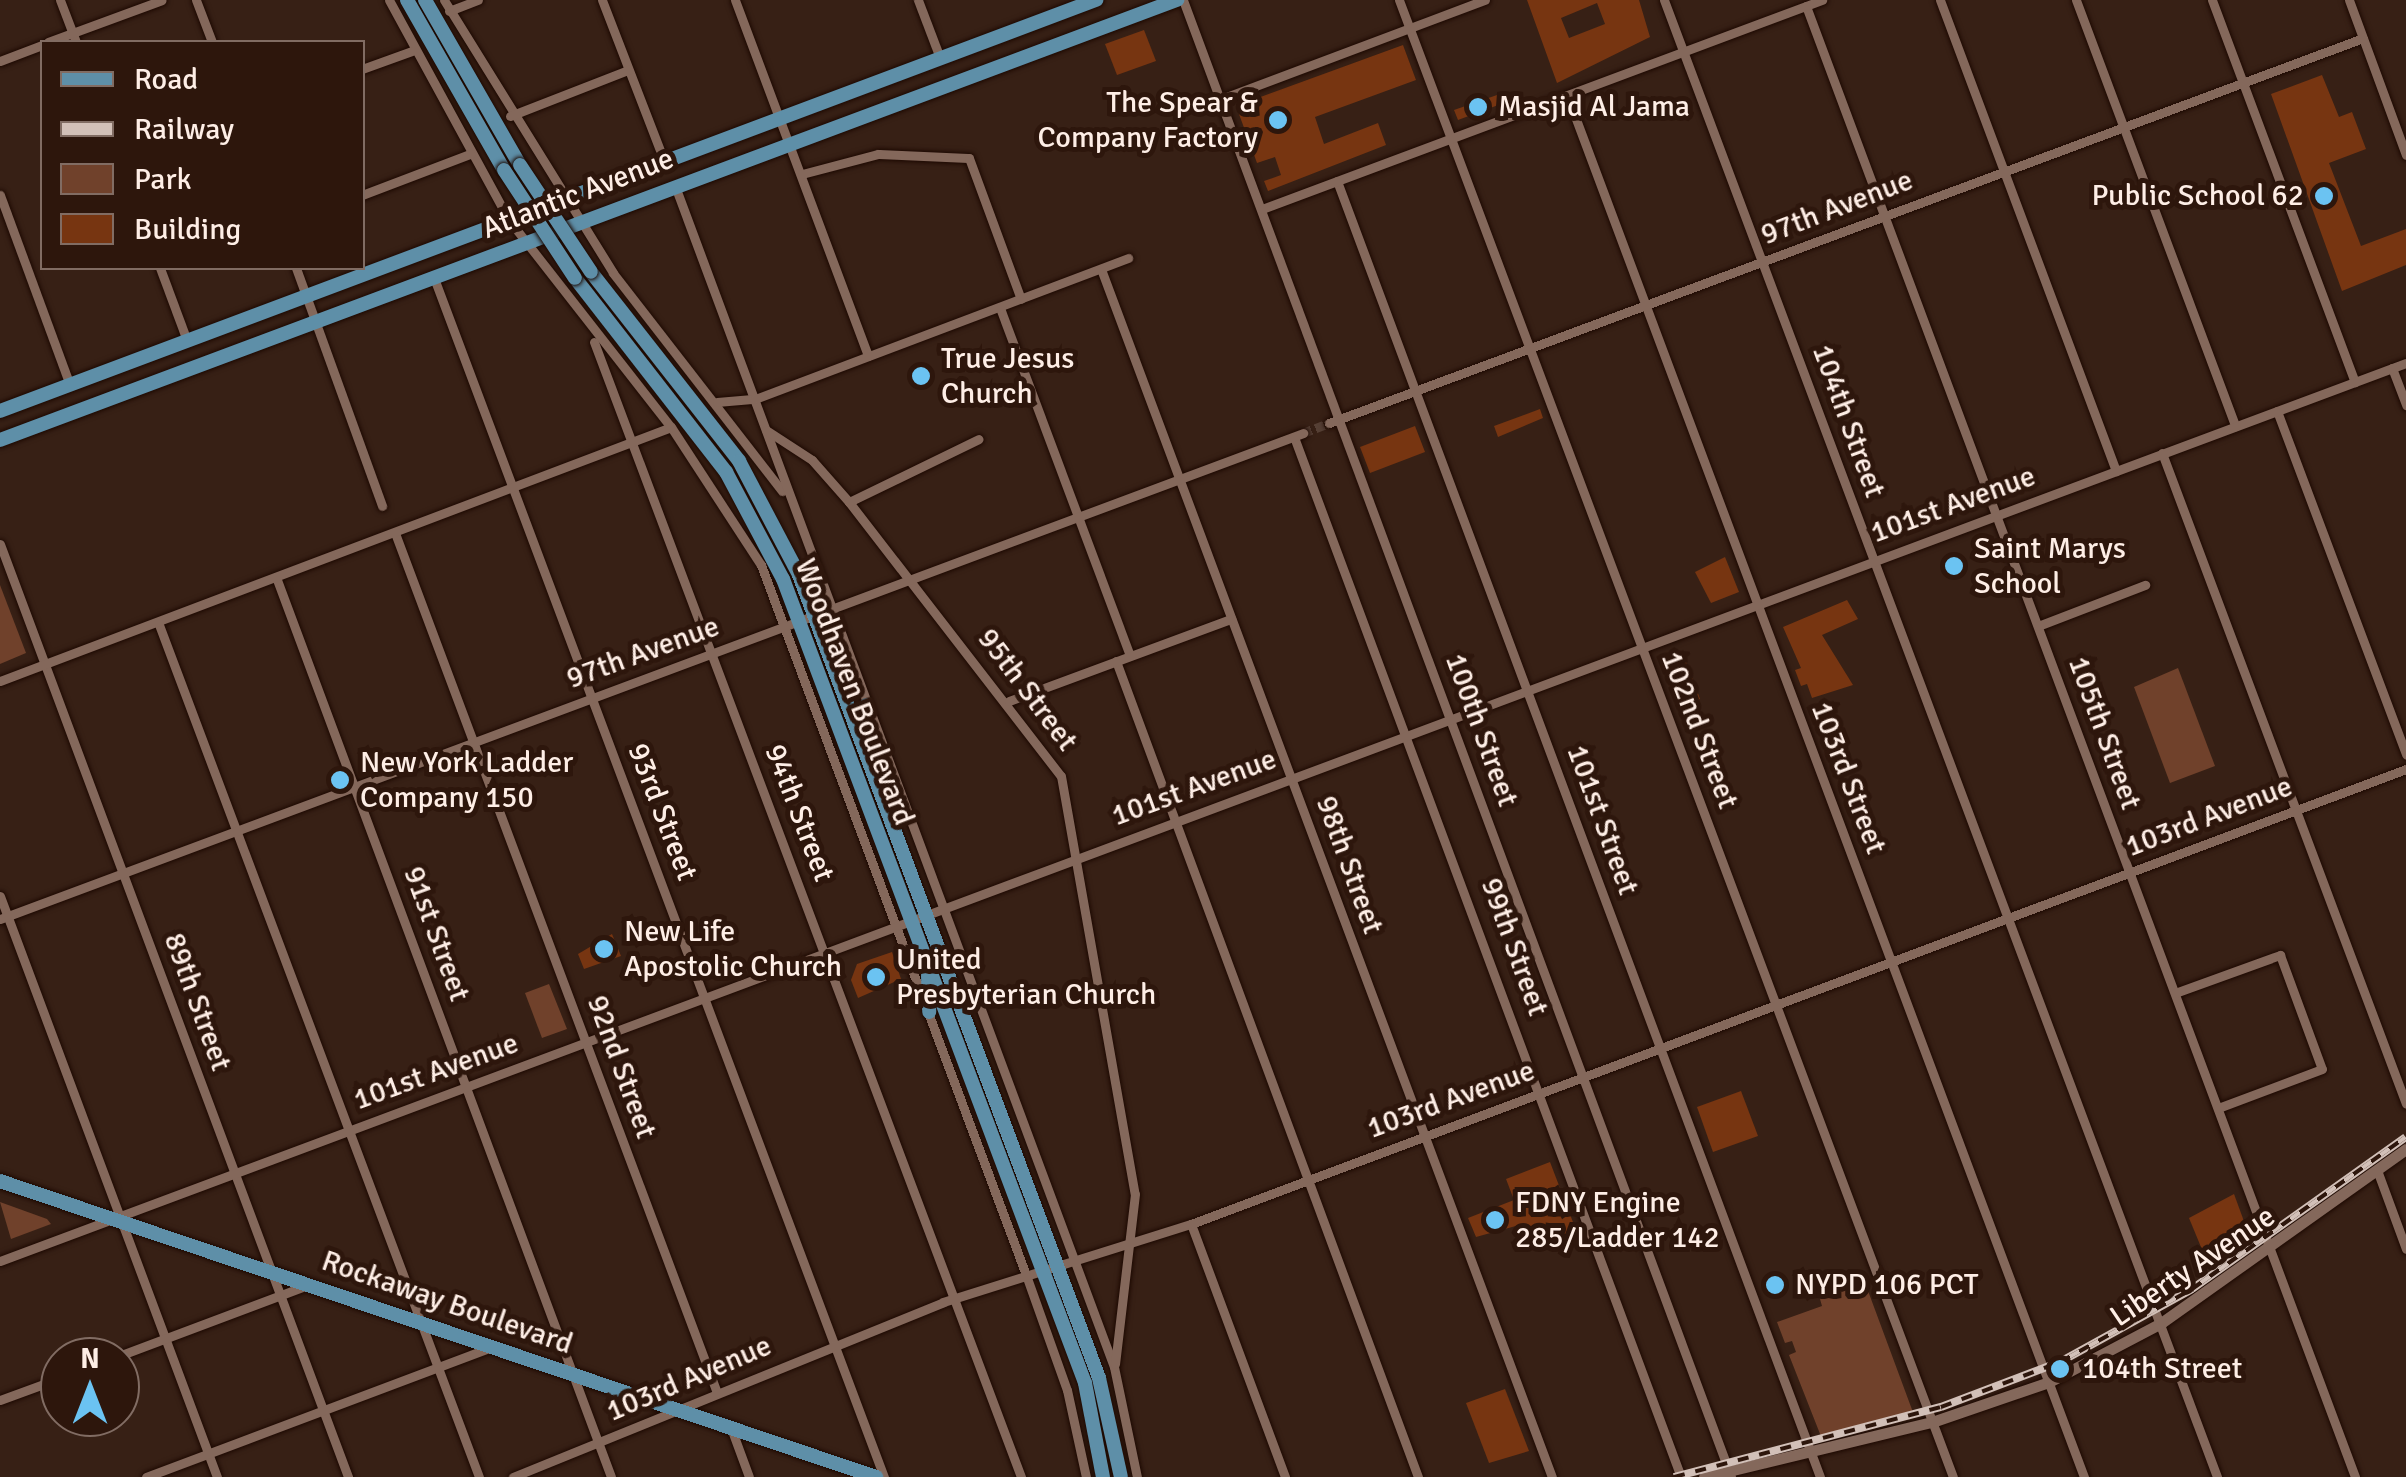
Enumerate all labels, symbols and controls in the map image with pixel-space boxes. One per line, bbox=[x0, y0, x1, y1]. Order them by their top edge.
legend bbox=[40, 40, 365, 270]
text: Road bbox=[134, 61, 198, 98]
place label: The Spear & Company Factory bbox=[1037, 85, 1258, 156]
place label: Masjid Al Jama bbox=[1498, 89, 1690, 125]
marker: Masjid Al Jama bbox=[1467, 96, 1489, 118]
marker: The Spear & Company Factory bbox=[1267, 109, 1289, 131]
text: Railway bbox=[134, 111, 234, 148]
street label: Atlantic Avenue bbox=[477, 141, 679, 247]
text: Park bbox=[134, 161, 192, 198]
street label: 97th Avenue bbox=[1756, 163, 1918, 253]
place label: Public School 62 bbox=[2091, 178, 2304, 214]
marker: Public School 62 bbox=[2313, 185, 2335, 207]
text: Building bbox=[134, 211, 241, 248]
street label: 104th Street bbox=[1804, 340, 1892, 502]
place label: True Jesus Church bbox=[941, 341, 1074, 412]
marker: True Jesus Church bbox=[910, 365, 932, 387]
street label: 101st Avenue bbox=[1866, 459, 2040, 551]
place label: Saint Marys School bbox=[1974, 531, 2126, 602]
street label: Woodhaven Boulevard bbox=[787, 554, 921, 830]
marker: Saint Marys School bbox=[1943, 555, 1965, 577]
street label: 97th Avenue bbox=[562, 609, 724, 697]
street label: 95th Street bbox=[969, 622, 1085, 758]
street label: 102nd Street bbox=[1653, 646, 1745, 814]
street label: 100th Street bbox=[1437, 649, 1525, 811]
street label: 105th Street bbox=[2060, 652, 2148, 814]
street label: 103rd Street bbox=[1803, 697, 1893, 859]
street label: 93rd Street bbox=[619, 738, 705, 886]
street label: 94th Street bbox=[756, 739, 842, 887]
street label: 101st Street bbox=[1558, 740, 1646, 900]
street label: 101st Avenue bbox=[1107, 742, 1281, 834]
place label: New York Ladder Company 150 bbox=[360, 745, 573, 816]
marker: New York Ladder Company 150 bbox=[329, 769, 351, 791]
street label: 103rd Avenue bbox=[2121, 769, 2297, 865]
street label: 98th Street bbox=[1307, 791, 1391, 939]
street label: 91st Street bbox=[395, 862, 477, 1006]
street label: 99th Street bbox=[1472, 873, 1556, 1021]
place label: New Life Apostolic Church bbox=[624, 914, 842, 984]
street label: 89th Street bbox=[155, 928, 239, 1076]
marker: New Life Apostolic Church bbox=[593, 938, 615, 960]
place label: United Presbyterian Church bbox=[896, 942, 1156, 1012]
marker: United Presbyterian Church bbox=[865, 966, 887, 988]
street label: 92nd Street bbox=[579, 991, 663, 1143]
street label: 101st Avenue bbox=[349, 1026, 523, 1118]
street label: 103rd Avenue bbox=[1362, 1053, 1540, 1147]
place label: FDNY Engine 285/Ladder 142 bbox=[1515, 1185, 1720, 1256]
street label: Liberty Avenue bbox=[2104, 1199, 2282, 1335]
marker: FDNY Engine 285/Ladder 142 bbox=[1484, 1209, 1506, 1231]
street label: Rockaway Boulevard bbox=[317, 1243, 577, 1363]
place label: NYPD 106 PCT bbox=[1795, 1267, 1979, 1303]
marker: NYPD 106 PCT bbox=[1764, 1274, 1786, 1296]
street label: 103rd Avenue bbox=[601, 1328, 777, 1430]
north arrow bbox=[40, 1337, 140, 1437]
text: N bbox=[80, 1342, 100, 1376]
place label: 104th Street bbox=[2082, 1351, 2242, 1387]
marker: 104th Street bbox=[2047, 1356, 2073, 1382]

